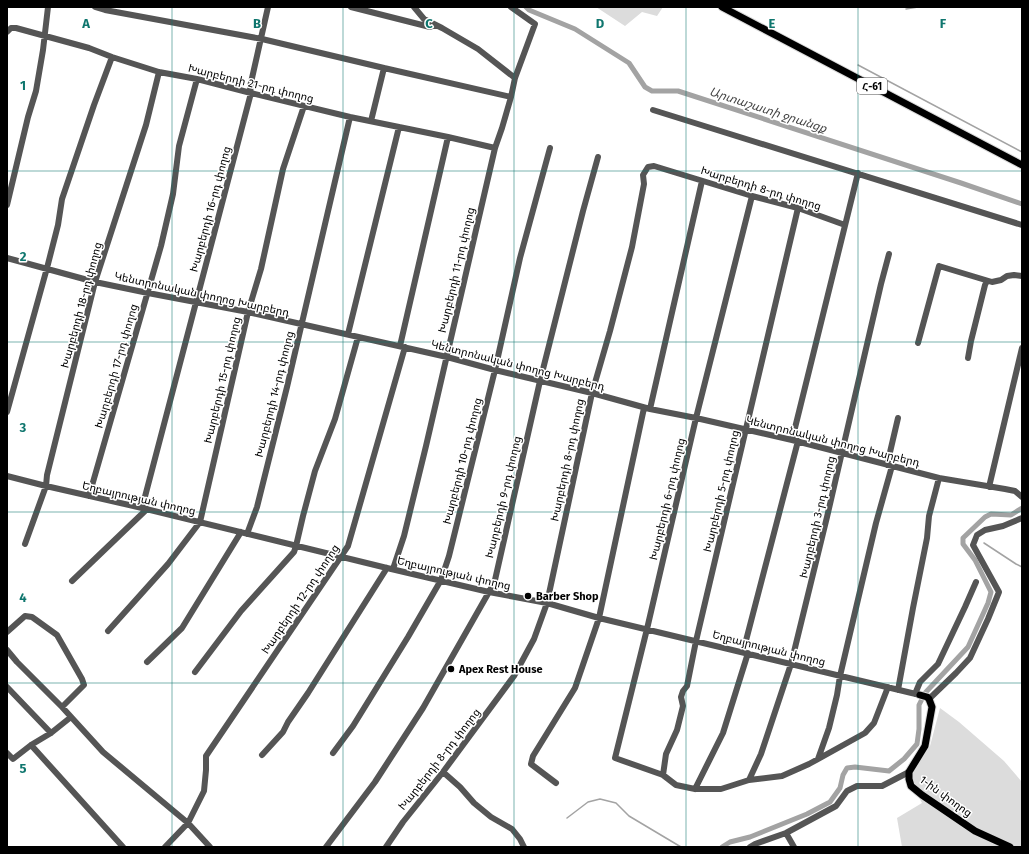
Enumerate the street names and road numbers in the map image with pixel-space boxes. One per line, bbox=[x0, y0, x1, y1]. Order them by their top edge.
street label: Խարբերդի 21-րդ փողոց bbox=[187, 62, 315, 105]
road number: Հ-61 bbox=[857, 78, 887, 94]
street label: Խարբերդի 16-րդ փողոց bbox=[187, 145, 234, 274]
street label: Խարբերդի 8-րդ փողոց bbox=[699, 164, 823, 213]
street label: Խարբերդի 11-րդ փողոց bbox=[436, 206, 477, 334]
street label: Խարբերդի 18-րդ փողոց bbox=[58, 241, 105, 370]
street label: Կենտրոնական փողոց Խարբերդ bbox=[113, 270, 291, 319]
street label: Խարբերդի 17-րդ փողոց bbox=[92, 302, 140, 430]
street label: Խարբերդի 15-րդ փողոց bbox=[202, 316, 243, 445]
street label: Խարբերդի 14-րդ փողոց bbox=[252, 330, 296, 459]
street label: Կենտրոնական փողոց Խարբերդ bbox=[430, 338, 606, 393]
street label: Խարբերդի 10-րդ փողոց bbox=[440, 396, 485, 526]
street label: Խարբերդի 8-րդ փողոց bbox=[548, 398, 587, 523]
street label: Կենտրոնական փողոց Խարբերդ bbox=[745, 414, 921, 469]
street label: Խարբերդի 5-րդ փողոց bbox=[701, 429, 742, 553]
street label: Խարբերդի 9-րդ փողոց bbox=[483, 435, 524, 559]
street label: Խարբերդի 6-րդ փողոց bbox=[647, 437, 688, 561]
street label: Խարբերդի 3-րդ փողոց bbox=[797, 455, 838, 579]
street label: Եղբայրության փողոց bbox=[81, 479, 197, 518]
street label: Խարբերդի 12-րդ փողոց bbox=[259, 542, 342, 657]
street label: Եղբայրության փողոց bbox=[396, 554, 512, 593]
street label: Եղբայրության փողոց bbox=[711, 628, 827, 669]
street label: Խարբերդի 8-րդ փողոց bbox=[396, 706, 483, 813]
street label: 1-ին փողոց bbox=[917, 773, 974, 820]

